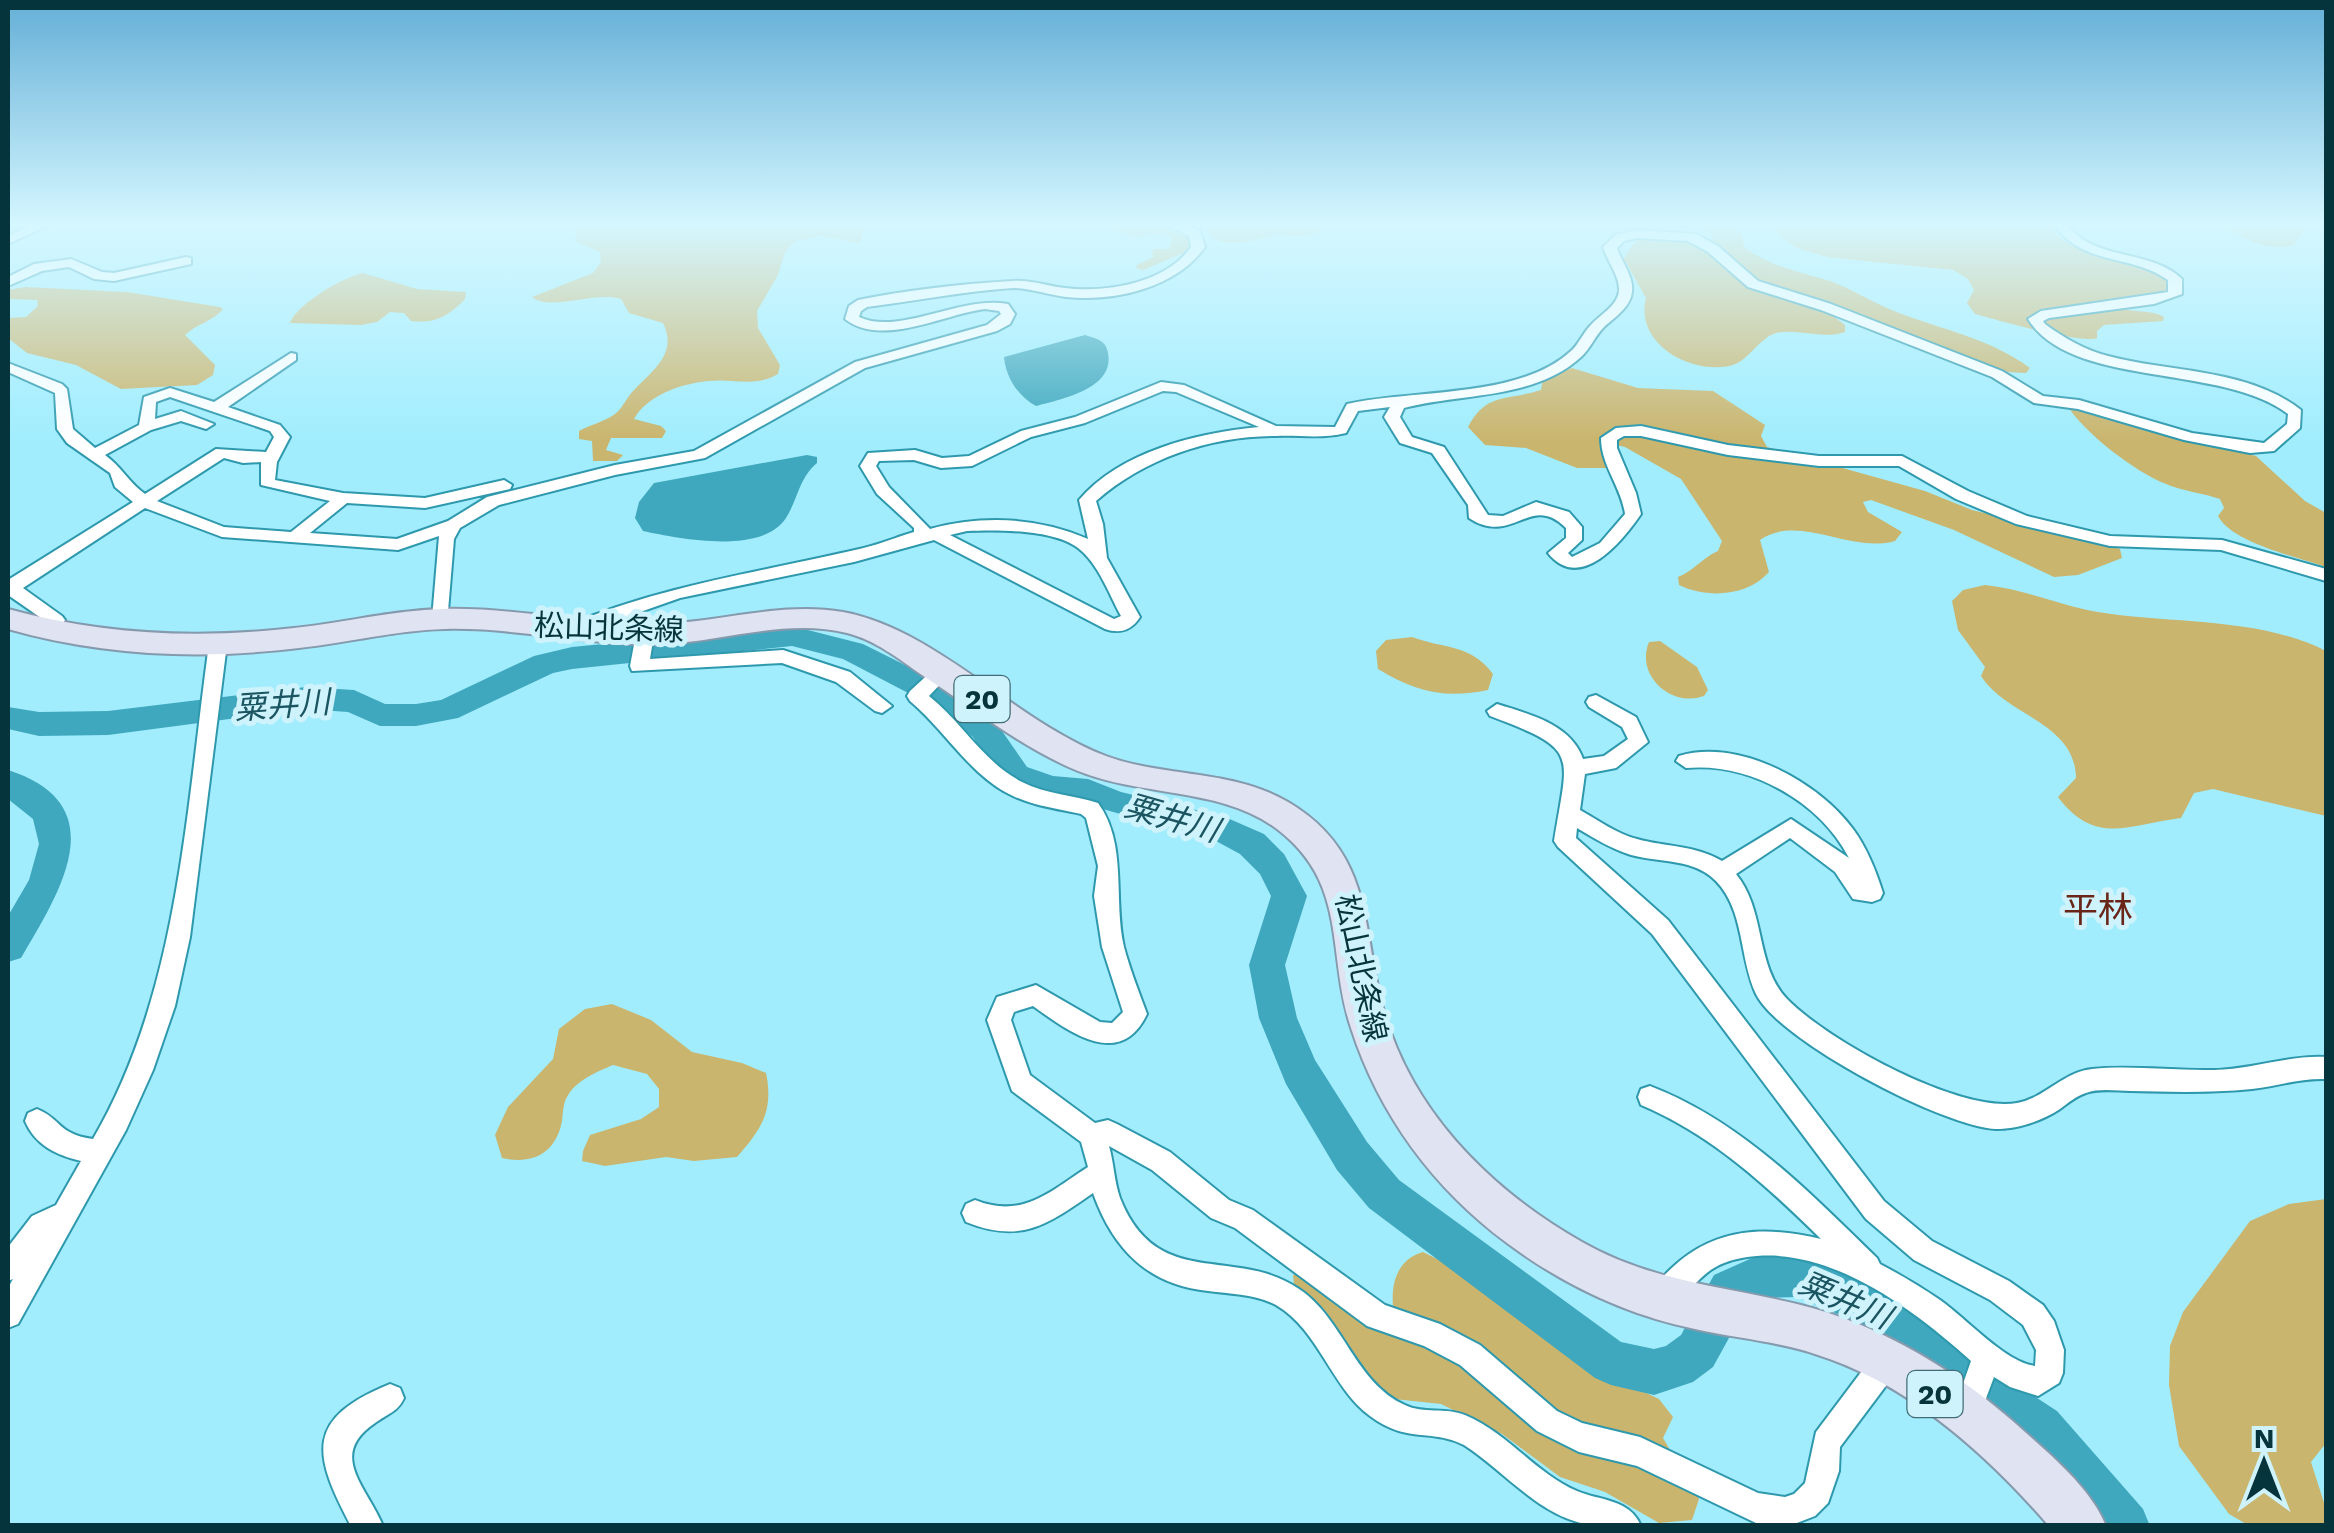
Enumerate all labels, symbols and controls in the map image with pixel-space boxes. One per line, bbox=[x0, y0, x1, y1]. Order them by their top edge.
street label: 松山北条線 bbox=[533, 607, 685, 648]
road number: 20 bbox=[954, 676, 1010, 722]
water label: 粟井川 bbox=[233, 682, 334, 727]
water label: 粟井川 bbox=[1121, 787, 1226, 850]
district label: 平林 bbox=[2063, 889, 2133, 931]
street label: 松山北条線 bbox=[1329, 891, 1394, 1045]
water label: 粟井川 bbox=[1793, 1264, 1899, 1337]
road number: 20 bbox=[1908, 1371, 1962, 1417]
north arrow bbox=[2214, 1413, 2314, 1513]
text: N bbox=[2254, 1422, 2274, 1455]

